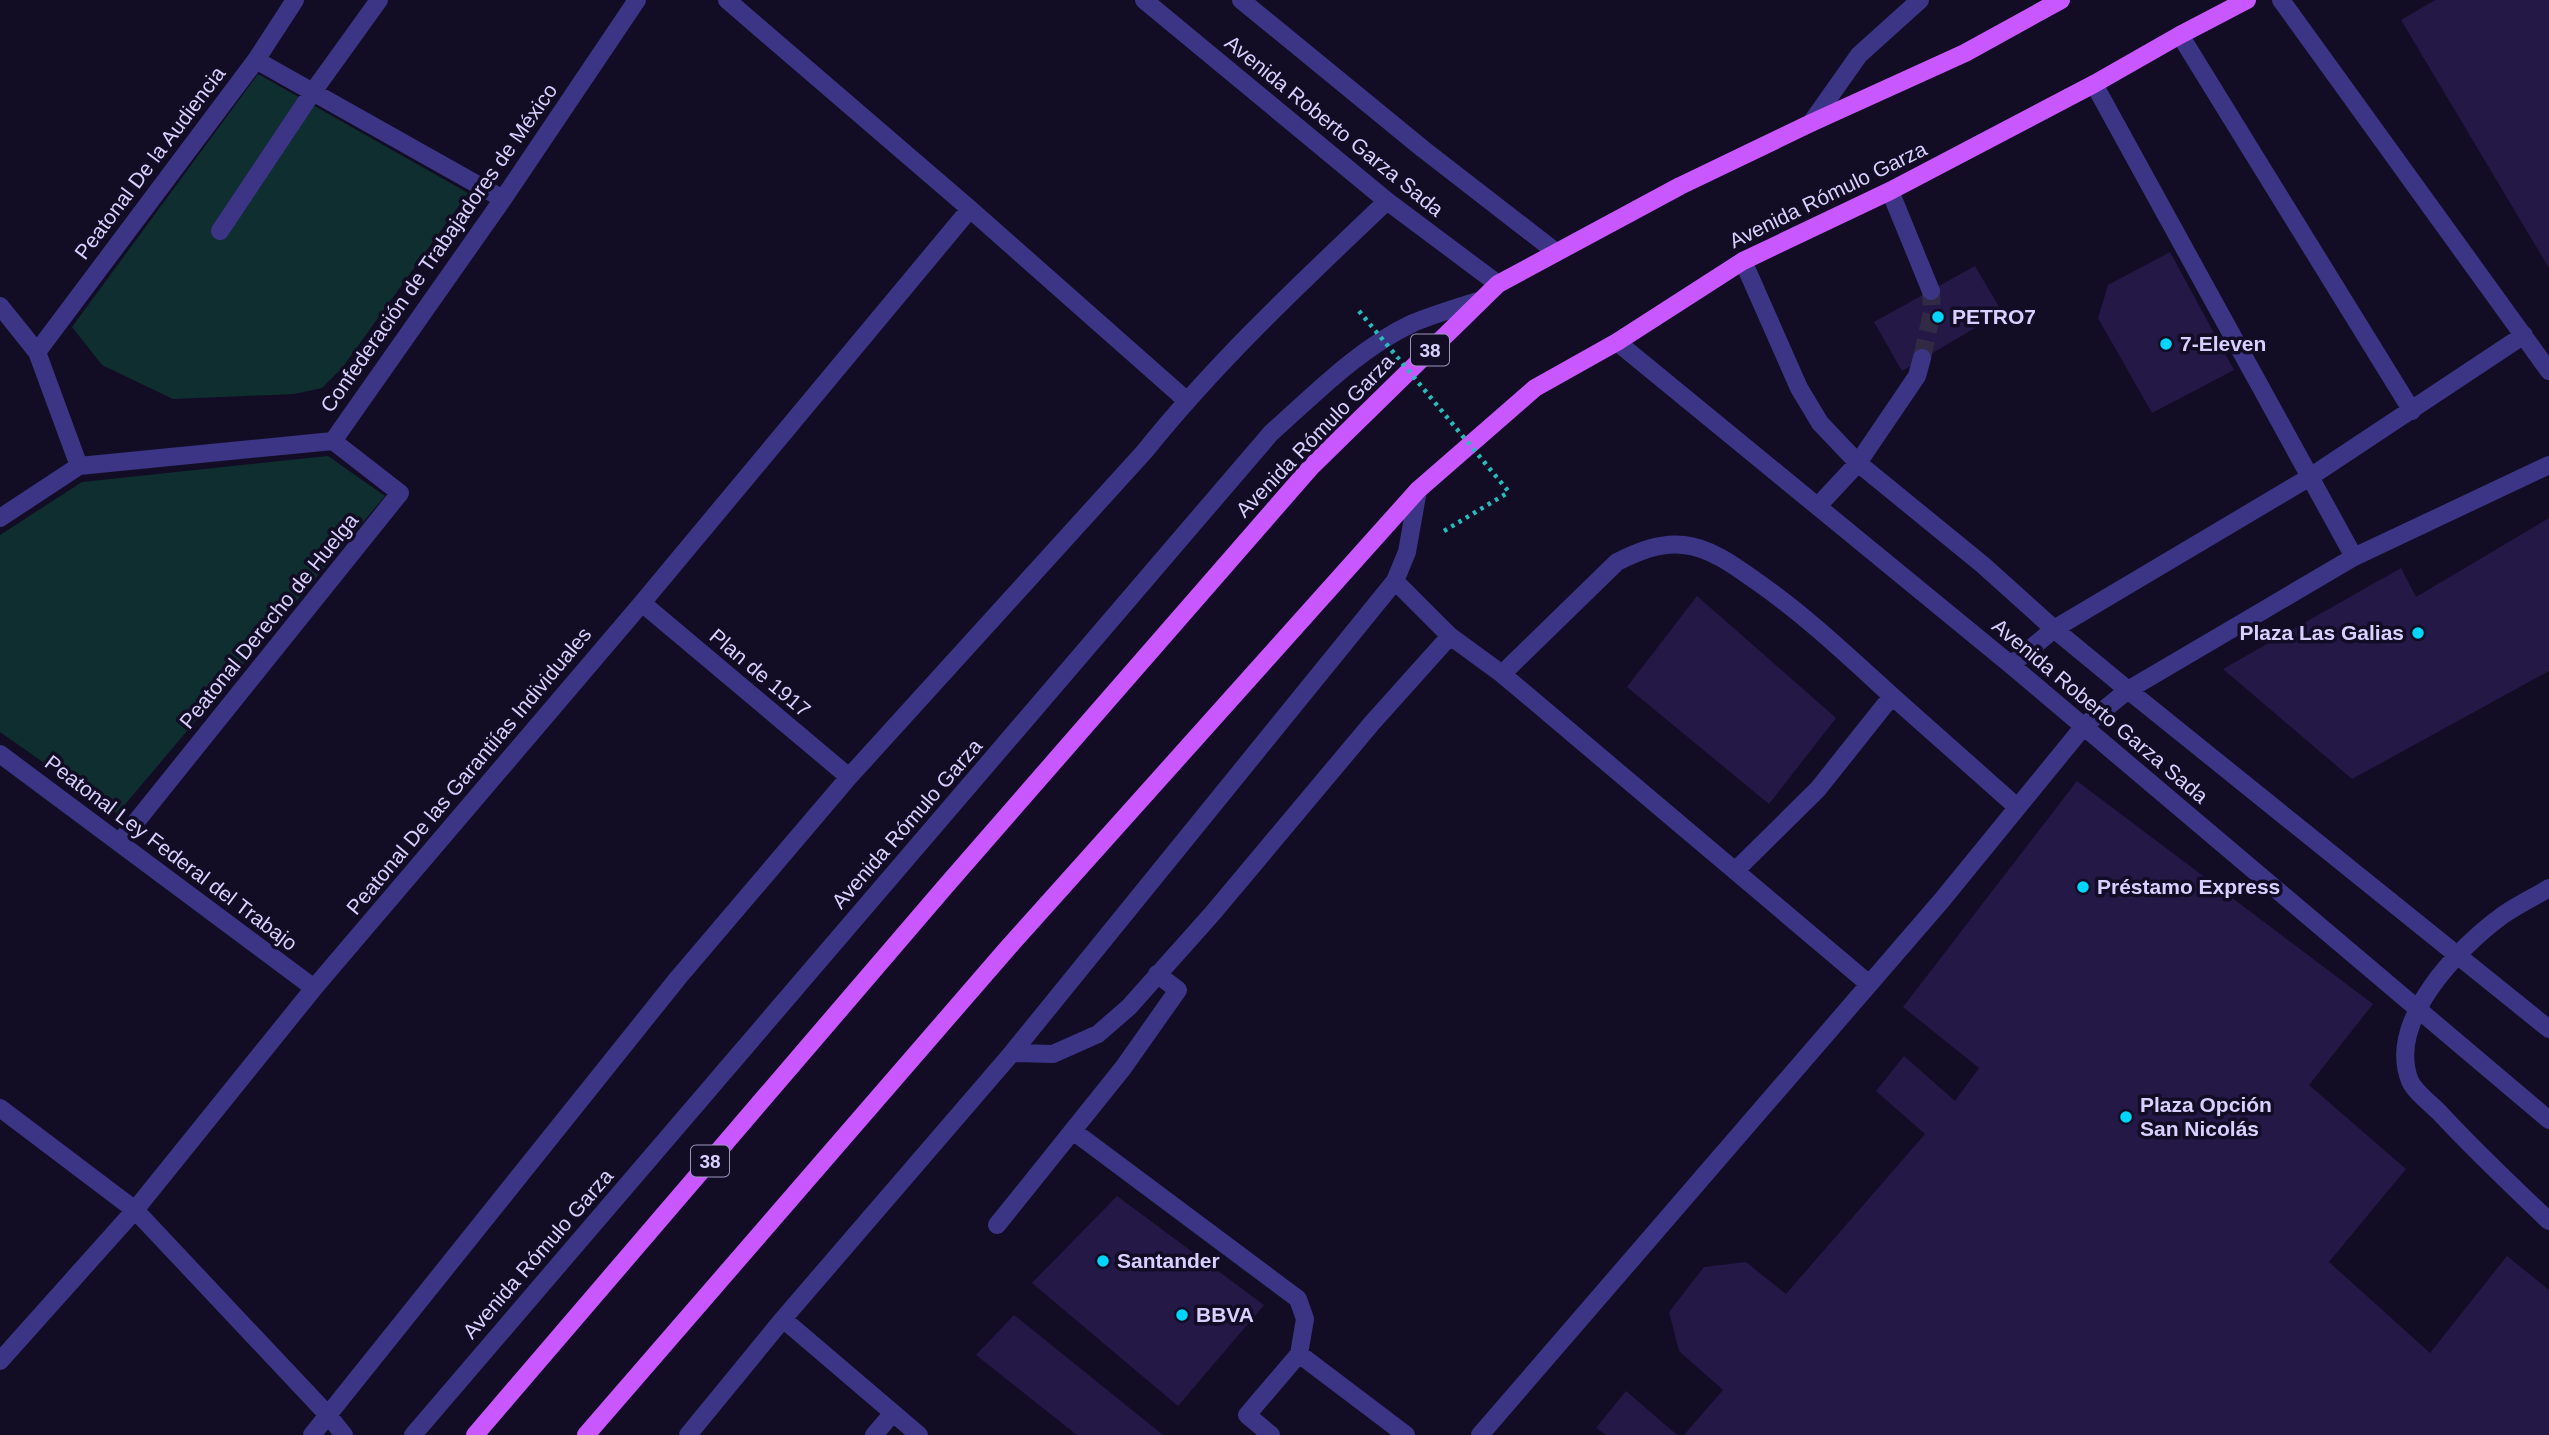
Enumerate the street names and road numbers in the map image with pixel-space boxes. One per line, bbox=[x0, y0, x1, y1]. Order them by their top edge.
street label: Avenida Roberto Garza Sada bbox=[1221, 30, 1448, 221]
street label: Peatonal De la Audiencia bbox=[70, 62, 230, 263]
street label: Confederación de Trabajadores de México bbox=[316, 79, 562, 416]
street label: Avenida Rómulo Garza bbox=[1725, 137, 1931, 252]
road number: 38 bbox=[1411, 334, 1449, 366]
street label: Avenida Rómulo Garza bbox=[1231, 349, 1398, 522]
street label: Peatonal Derecho de Huelga bbox=[175, 508, 363, 733]
street label: Avenida Roberto Garza Sada bbox=[1988, 614, 2213, 808]
street label: Peatonal De las Garantiías Individuales bbox=[342, 622, 596, 919]
street label: Plan de 1917 bbox=[706, 624, 815, 721]
street label: Avenida Rómulo Garza bbox=[827, 734, 987, 913]
street label: Peatonal Ley Federal del Trabajo bbox=[41, 750, 302, 955]
road number: 38 bbox=[691, 1146, 729, 1176]
street label: Avenida Rómulo Garza bbox=[458, 1164, 618, 1343]

